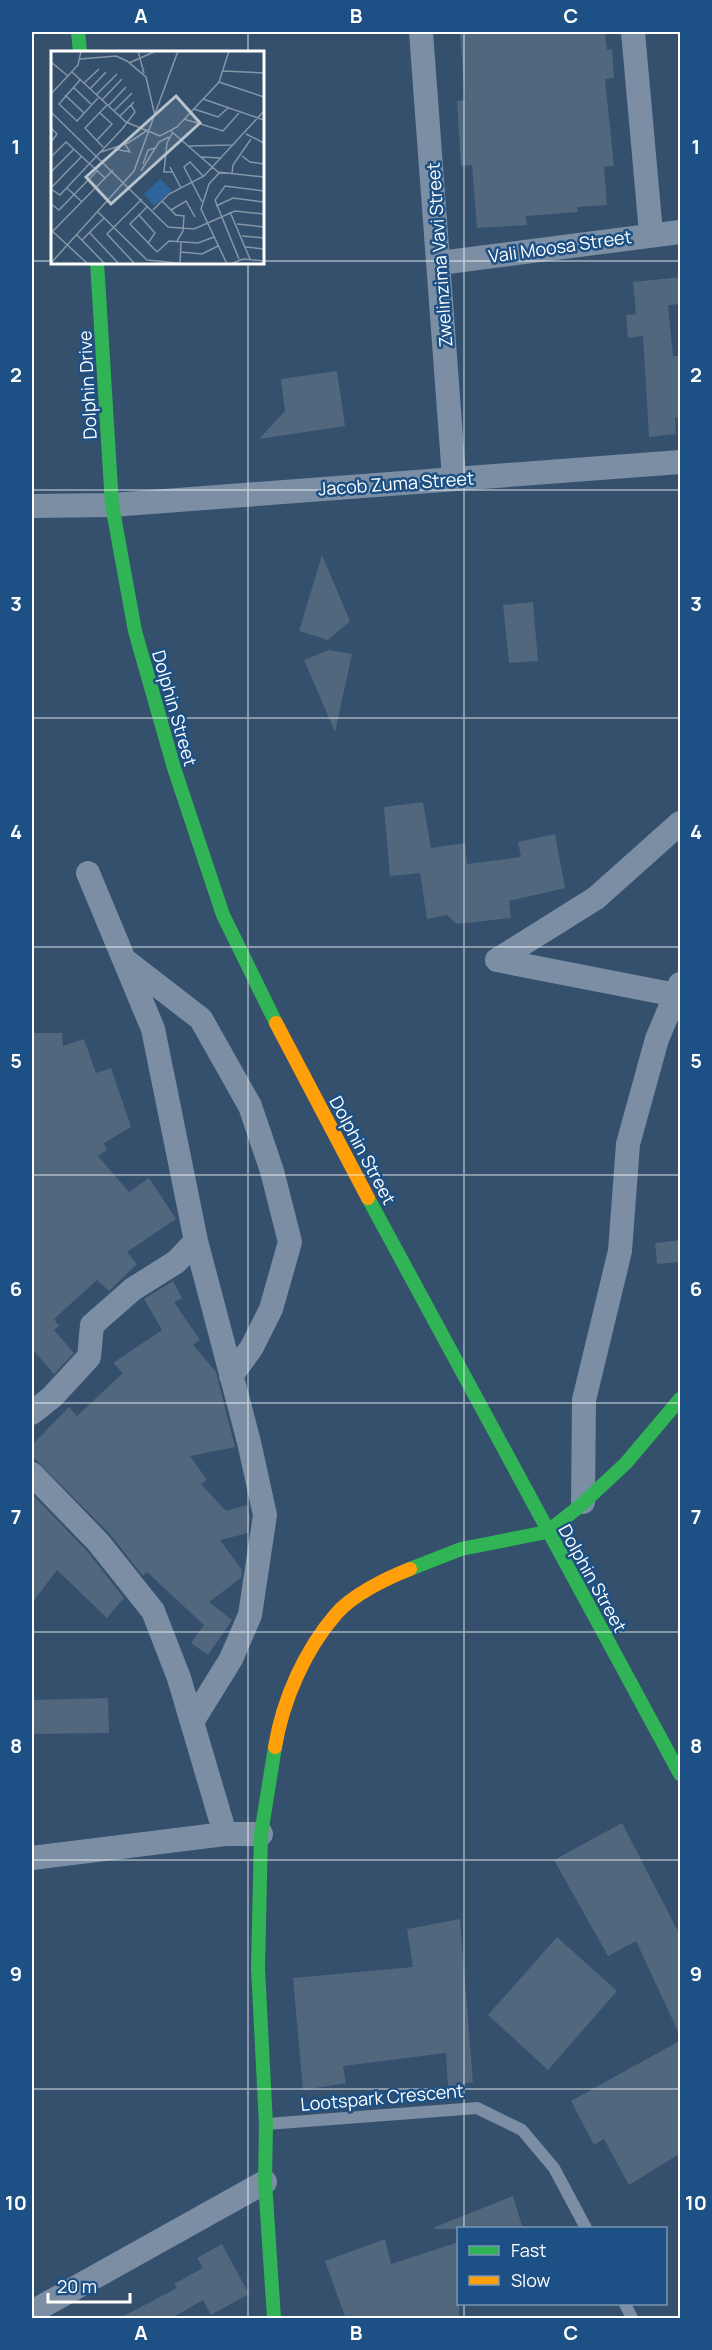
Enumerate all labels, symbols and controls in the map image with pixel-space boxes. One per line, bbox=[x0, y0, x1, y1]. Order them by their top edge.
text: A bbox=[134, 2, 148, 29]
text: B bbox=[350, 2, 363, 29]
text: C bbox=[564, 2, 578, 29]
inset map bbox=[51, 51, 264, 264]
text: 1 bbox=[12, 133, 20, 160]
text: 1 bbox=[692, 133, 700, 160]
street label: Zwelinzima Vavi Street bbox=[421, 162, 457, 348]
street label: Vali Moosa Street bbox=[487, 224, 633, 268]
street label: Dolphin Drive bbox=[72, 330, 102, 440]
text: 2 bbox=[10, 361, 22, 388]
text: 2 bbox=[690, 361, 702, 388]
street label: Jacob Zuma Street bbox=[317, 466, 475, 500]
text: 3 bbox=[10, 590, 22, 617]
text: 3 bbox=[690, 590, 702, 617]
street label: Dolphin Street bbox=[147, 647, 203, 769]
text: 4 bbox=[10, 818, 22, 845]
text: 4 bbox=[690, 818, 702, 845]
text: 5 bbox=[10, 1047, 22, 1074]
text: 5 bbox=[690, 1047, 702, 1074]
street label: Dolphin Street bbox=[324, 1092, 402, 1208]
text: 6 bbox=[10, 1275, 22, 1302]
text: 6 bbox=[690, 1275, 702, 1302]
text: 7 bbox=[11, 1503, 21, 1530]
text: 7 bbox=[691, 1503, 701, 1530]
street label: Dolphin Street bbox=[553, 1520, 633, 1636]
text: 8 bbox=[10, 1732, 22, 1759]
text: 8 bbox=[690, 1732, 702, 1759]
text: 9 bbox=[10, 1960, 22, 1987]
text: 9 bbox=[690, 1960, 702, 1987]
street label: Lootspark Crescent bbox=[299, 2078, 465, 2116]
text: 10 bbox=[5, 2189, 27, 2216]
text: 10 bbox=[685, 2189, 707, 2216]
legend bbox=[457, 2227, 667, 2305]
text: Fast bbox=[511, 2238, 546, 2262]
scale bar bbox=[48, 2266, 130, 2304]
text: Slow bbox=[511, 2268, 551, 2292]
text: 20 m bbox=[57, 2274, 97, 2298]
text: A bbox=[134, 2319, 148, 2346]
text: B bbox=[350, 2319, 363, 2346]
text: C bbox=[564, 2319, 578, 2346]

